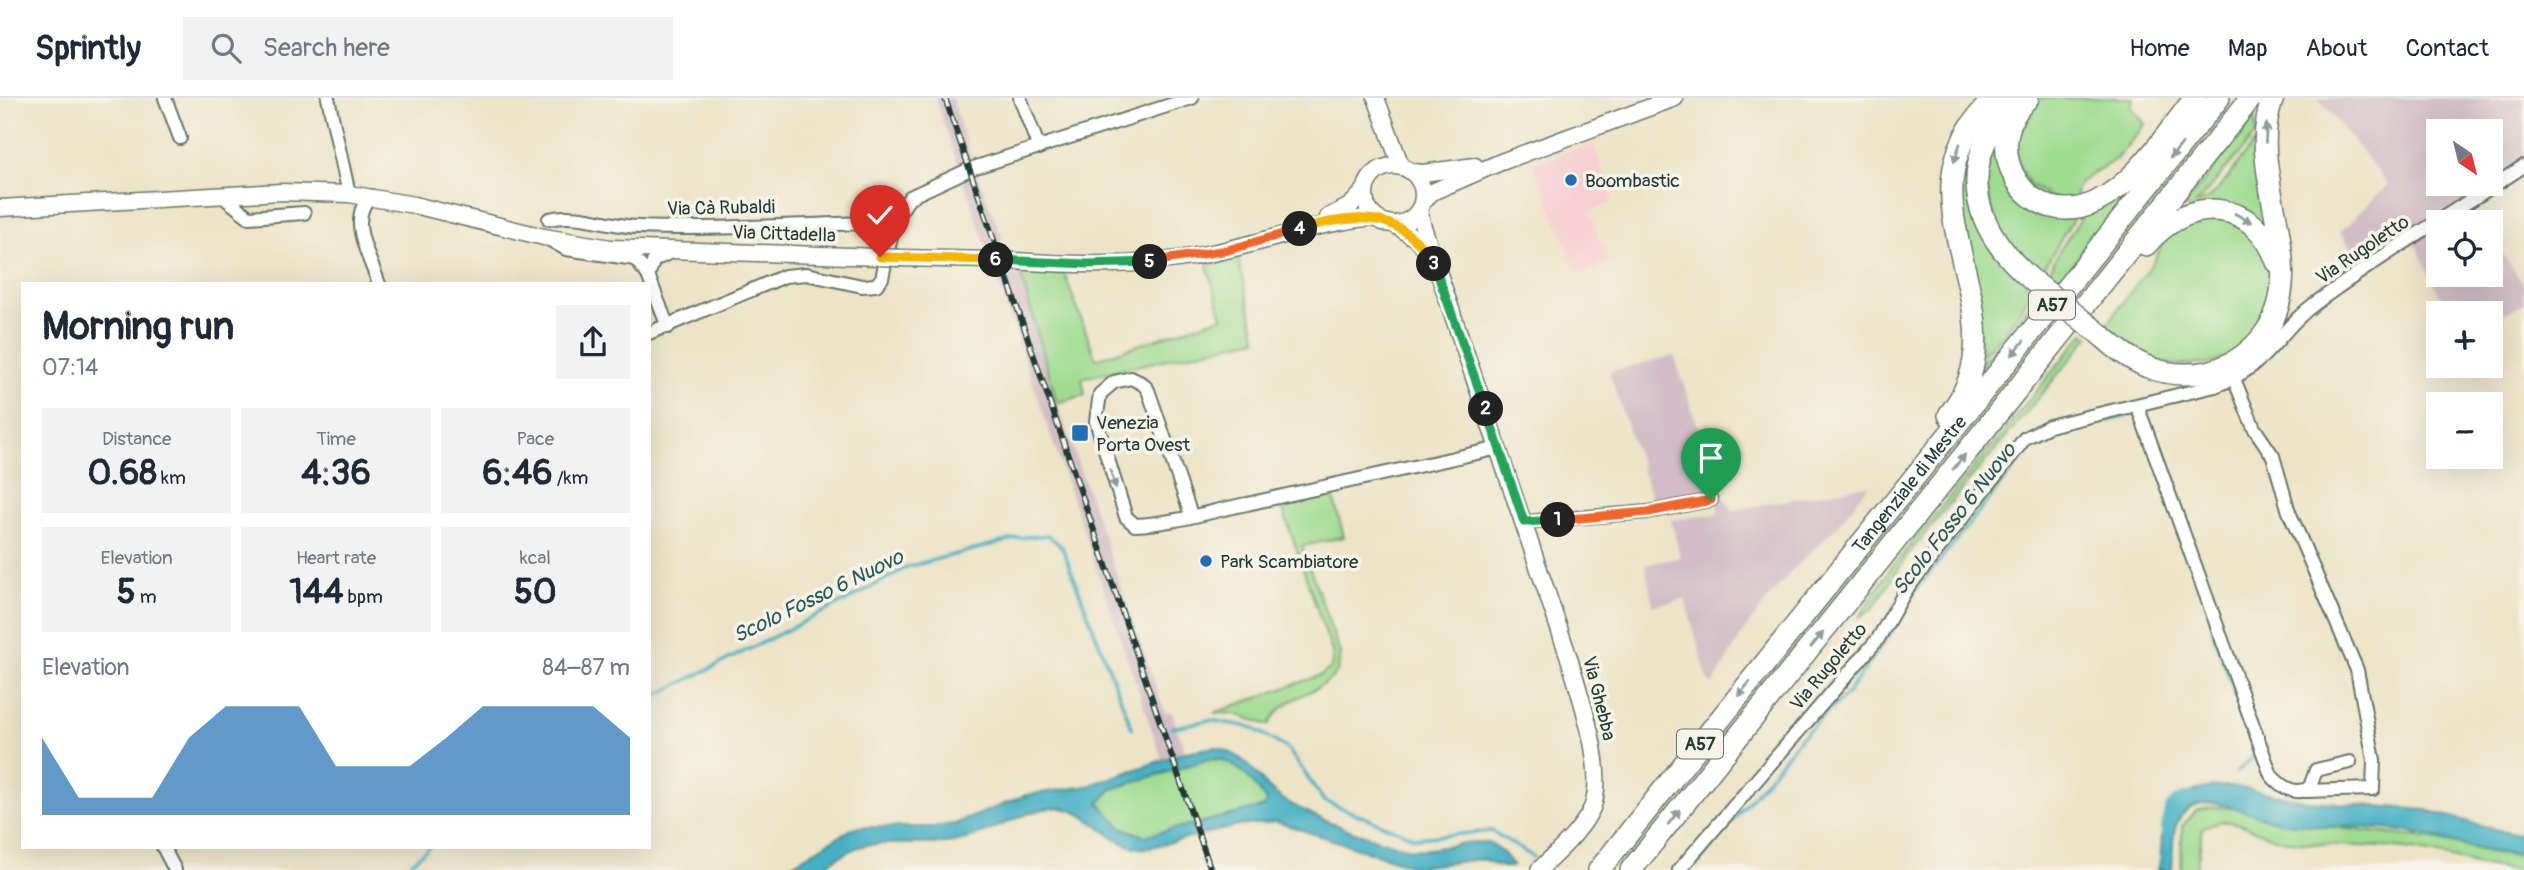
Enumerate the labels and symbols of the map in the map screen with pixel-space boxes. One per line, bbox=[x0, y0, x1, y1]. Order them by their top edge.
north arrow bbox=[2426, 119, 2502, 196]
one-way arrow bbox=[2261, 122, 2272, 144]
one-way arrow bbox=[1951, 142, 1961, 163]
one-way arrow bbox=[2169, 143, 2184, 160]
place label: Boombastic bbox=[1585, 169, 1680, 193]
marker: Boombastic bbox=[1563, 172, 1579, 188]
pin bbox=[850, 185, 910, 257]
street label: Via Cà Rubaldi bbox=[667, 195, 775, 221]
street label: Via Rugoletto bbox=[2311, 210, 2414, 290]
pin: 4 bbox=[1282, 212, 1318, 246]
one-way arrow bbox=[2233, 212, 2252, 224]
street label: Via Cittadella bbox=[732, 220, 836, 248]
pin: 6 bbox=[978, 242, 1014, 278]
pin: 5 bbox=[1132, 244, 1168, 280]
pin: 3 bbox=[1416, 246, 1452, 282]
road number: A57 bbox=[2029, 290, 2075, 320]
one-way arrow bbox=[2011, 338, 2026, 356]
pin: 2 bbox=[1468, 392, 1504, 426]
street label: Tangenziale di Mestre bbox=[1847, 410, 1973, 558]
place label: Venezia Porta Ovest bbox=[1096, 411, 1191, 457]
marker: Venezia Porta Ovest bbox=[1070, 423, 1090, 443]
pin bbox=[1681, 428, 1741, 500]
water label: Scolo Fosso 6 Nuovo bbox=[1886, 436, 2023, 601]
one-way arrow bbox=[1952, 454, 1967, 472]
one-way arrow bbox=[1108, 469, 1119, 490]
pin: 1 bbox=[1540, 502, 1576, 538]
water label: Scolo Fosso 6 Nuovo bbox=[729, 543, 909, 649]
place label: Park Scambiatore bbox=[1220, 550, 1359, 574]
marker: Park Scambiatore bbox=[1198, 553, 1214, 569]
street label: Via Rugoletto bbox=[1785, 618, 1872, 716]
one-way arrow bbox=[1809, 631, 1824, 649]
street label: Via Ghebba bbox=[1577, 654, 1621, 743]
one-way arrow bbox=[1737, 681, 1752, 698]
road number: A57 bbox=[1677, 730, 1723, 758]
one-way arrow bbox=[1666, 808, 1681, 825]

